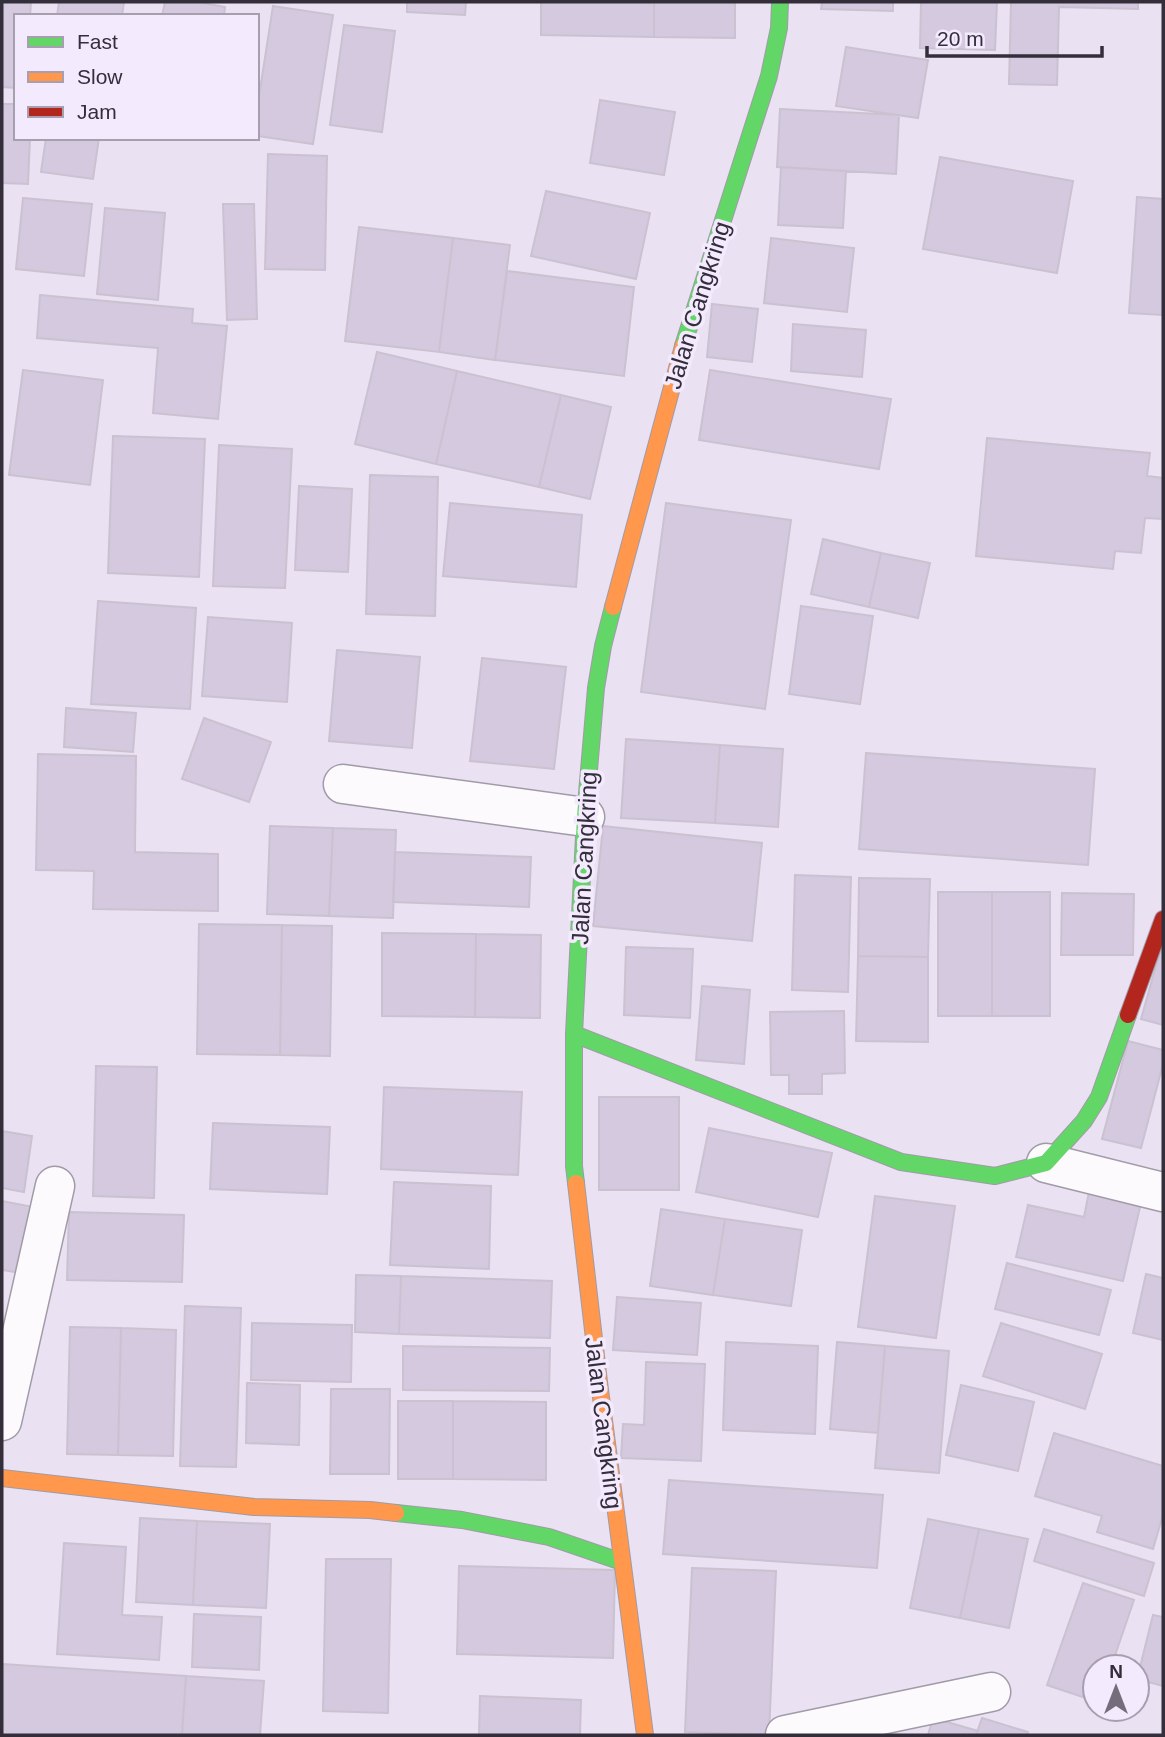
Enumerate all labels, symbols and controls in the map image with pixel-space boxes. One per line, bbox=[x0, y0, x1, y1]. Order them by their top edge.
legend bbox=[14, 14, 259, 140]
scale bar bbox=[927, 14, 1102, 58]
text: 20 m bbox=[937, 27, 984, 50]
text: Fast bbox=[77, 30, 118, 53]
text: Slow bbox=[77, 65, 123, 88]
text: Jam bbox=[77, 100, 117, 123]
street label: Jalan Cangkring bbox=[659, 218, 735, 392]
street label: Jalan Cangkring bbox=[566, 771, 602, 945]
street label: Jalan Cangkring bbox=[580, 1335, 628, 1511]
north arrow bbox=[1081, 1653, 1151, 1723]
text: N bbox=[1109, 1661, 1123, 1682]

